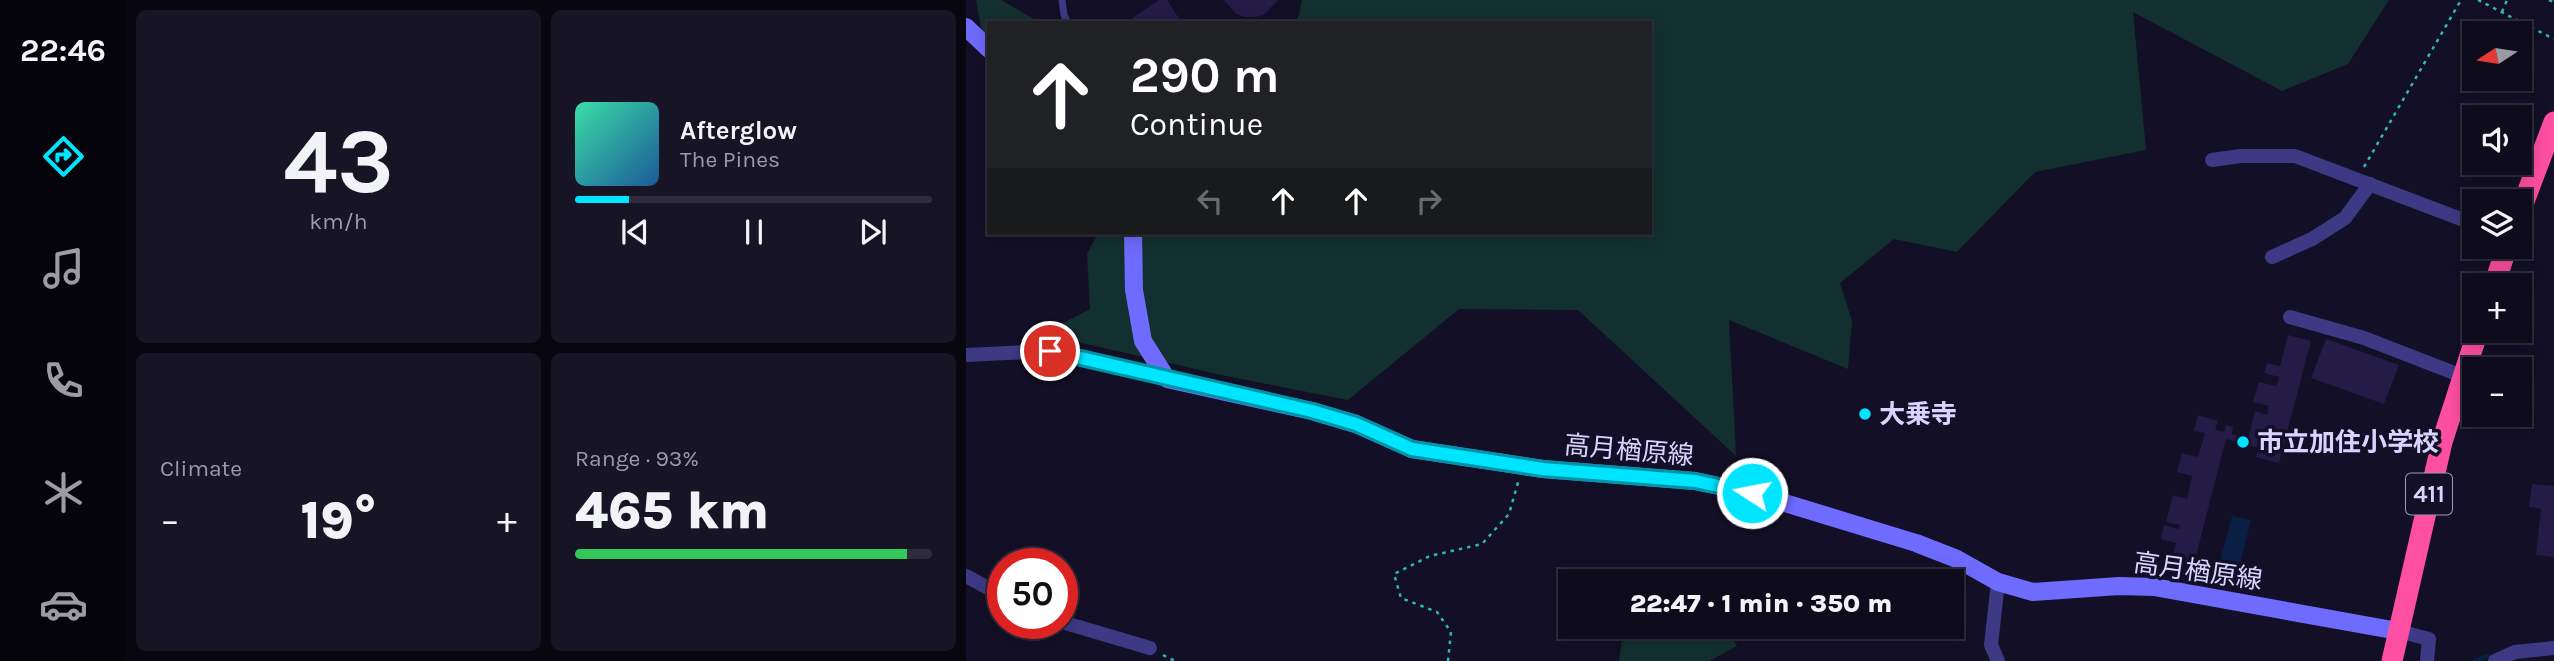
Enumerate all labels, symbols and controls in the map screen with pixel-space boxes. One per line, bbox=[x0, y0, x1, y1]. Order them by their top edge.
north arrow bbox=[2462, 21, 2532, 91]
map controls bbox=[2462, 21, 2532, 427]
text: 22:46 bbox=[20, 32, 106, 69]
text: 290 m bbox=[1130, 47, 1279, 104]
icon: ahead bbox=[1015, 49, 1106, 140]
button: sound bbox=[2462, 105, 2532, 175]
text: Continue bbox=[1130, 106, 1263, 143]
text: 43 bbox=[283, 109, 394, 215]
text: Afterglow bbox=[680, 115, 797, 146]
icon: directions bbox=[39, 132, 88, 181]
text: The Pines bbox=[680, 146, 780, 173]
icon: left bbox=[1191, 182, 1229, 220]
icon: ahead bbox=[1264, 182, 1302, 220]
icon: ahead bbox=[1337, 182, 1375, 220]
icon: right bbox=[1410, 182, 1448, 220]
button: layers bbox=[2462, 189, 2532, 259]
text: km/h bbox=[309, 208, 368, 235]
icon: previous bbox=[616, 213, 654, 251]
icon: pause bbox=[735, 213, 773, 251]
icon: next bbox=[854, 213, 892, 251]
icon: music bbox=[39, 244, 88, 293]
button: + bbox=[2462, 273, 2532, 343]
pin bbox=[1020, 321, 1080, 381]
icon: arrive bbox=[1031, 332, 1069, 370]
icon: phone bbox=[39, 356, 88, 405]
button: − bbox=[2462, 357, 2532, 427]
place label: 大乗寺 bbox=[1879, 399, 1957, 430]
marker: 大乗寺 bbox=[1857, 406, 1873, 422]
place label: 市立加住小学校 bbox=[2257, 427, 2439, 458]
street label: 高月楢原線 bbox=[1563, 429, 1695, 472]
marker: 市立加住小学校 bbox=[2235, 434, 2251, 450]
text: Range · 93% bbox=[575, 445, 699, 472]
text: Climate bbox=[160, 455, 242, 482]
position arrow bbox=[1715, 456, 1789, 530]
icon: climate bbox=[39, 468, 88, 517]
road number: 411 bbox=[2406, 474, 2452, 514]
text: 465 km bbox=[575, 480, 769, 541]
text: 19° bbox=[300, 490, 377, 551]
text: − bbox=[160, 498, 180, 543]
text: + bbox=[497, 498, 517, 543]
street label: 高月楢原線 bbox=[2131, 547, 2264, 596]
speed limit sign: 50 bbox=[987, 548, 1078, 639]
icon: car bbox=[39, 580, 88, 629]
text: 22:47 · 1 min · 350 m bbox=[1630, 588, 1892, 619]

